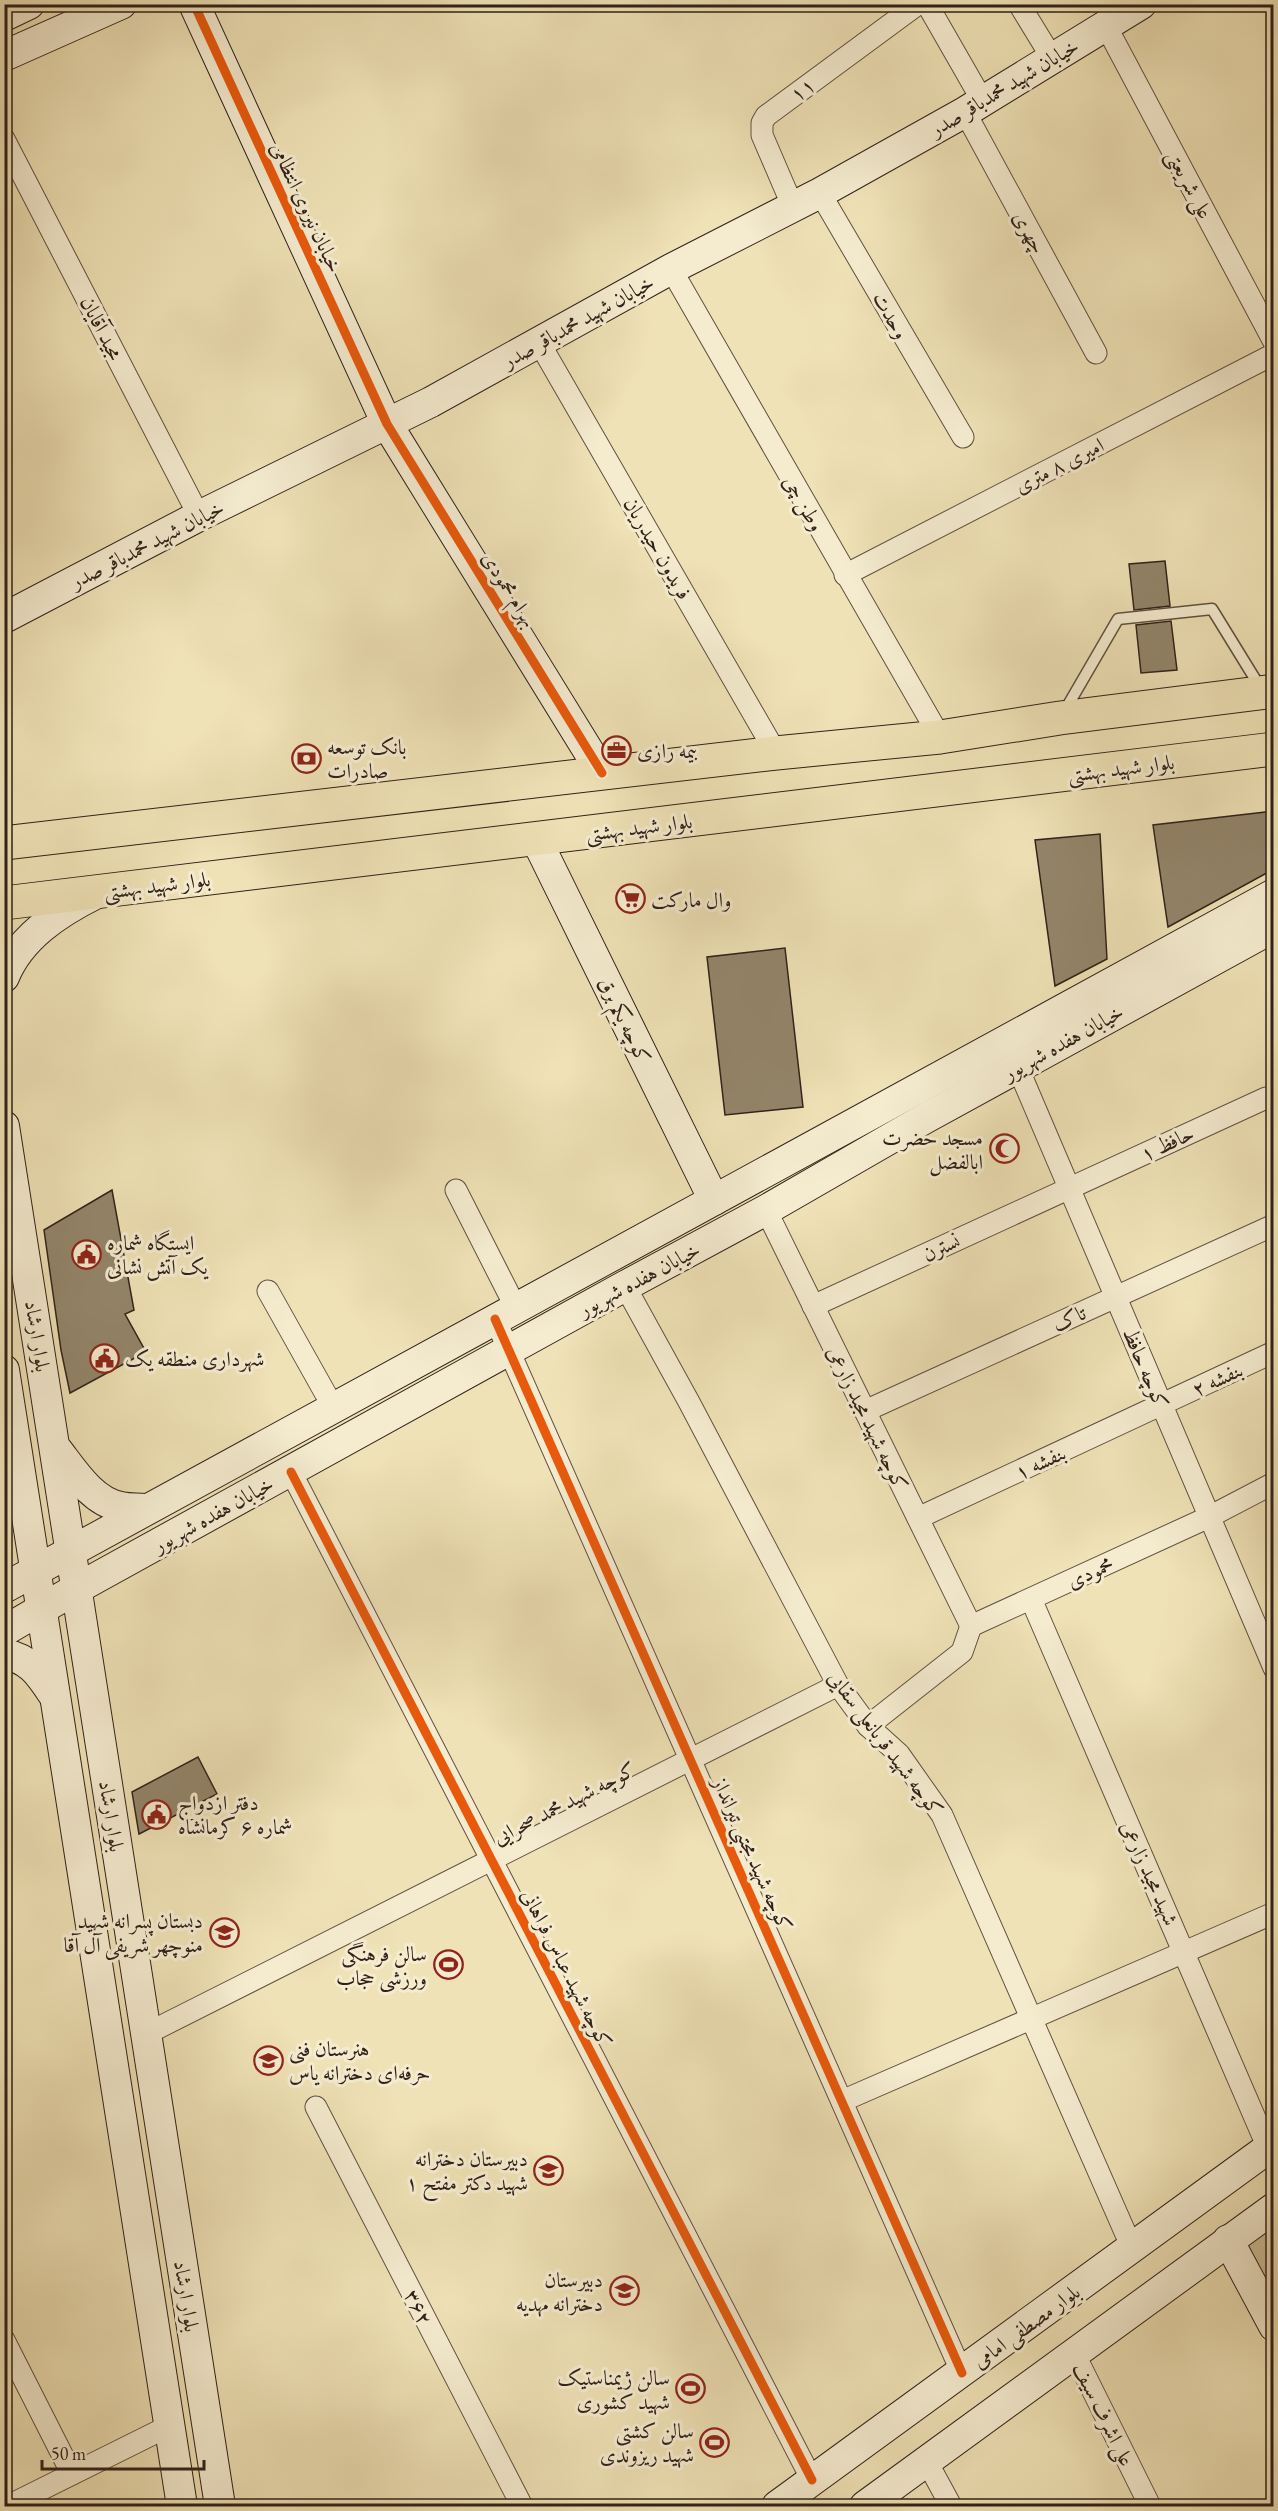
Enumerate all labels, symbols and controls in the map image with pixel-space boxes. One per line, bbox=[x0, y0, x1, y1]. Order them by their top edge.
street label: خیابان شهید محمدباقر صدر bbox=[923, 32, 1084, 144]
street label: ۱۱ bbox=[784, 71, 820, 107]
street label: خیابان نیروی انتظامی bbox=[265, 137, 349, 277]
street label: علی شریعتی bbox=[1158, 145, 1219, 225]
street label: چهری bbox=[1006, 206, 1053, 259]
street label: خیابان شهید محمدباقر صدر bbox=[496, 268, 659, 376]
street label: وحدت bbox=[867, 286, 915, 344]
street label: مجید آقایان bbox=[74, 291, 130, 365]
street label: امیری ۸ متری bbox=[1010, 431, 1108, 499]
street label: وطن چی bbox=[776, 470, 831, 536]
street label: فریدون حیدریان bbox=[618, 492, 698, 604]
street label: خیابان شهید محمدباقر صدر bbox=[64, 494, 229, 596]
street label: بهرام محمودی bbox=[472, 546, 544, 635]
place label: بانک توسعه صادرات bbox=[327, 733, 407, 784]
office icon: بیمه رازی bbox=[600, 734, 632, 766]
place label: بیمه رازی bbox=[637, 737, 698, 764]
bank icon: بانک توسعه صادرات bbox=[290, 742, 322, 774]
street label: بلوار شهید بهشتی bbox=[1066, 748, 1176, 790]
street label: بلوار شهید بهشتی bbox=[584, 807, 694, 849]
street label: بلوار شهید بهشتی bbox=[102, 865, 212, 907]
supermarket icon: وال مارکت bbox=[614, 883, 646, 915]
place label: وال مارکت bbox=[651, 886, 732, 913]
street label: کوچه یکم برق bbox=[586, 972, 658, 1071]
street label: خیابان هفده شهریور bbox=[996, 998, 1129, 1088]
street label: حافظ ۱ bbox=[1136, 1119, 1198, 1167]
place label: مسجد حضرت ابالفضل bbox=[882, 1124, 983, 1177]
mosque icon: مسجد حضرت ابالفضل bbox=[988, 1133, 1020, 1165]
street label: نسترن bbox=[918, 1227, 964, 1267]
place label: ایستگاه شماره یک آتش نشانی bbox=[107, 1229, 209, 1281]
street label: خیابان هفده شهریور bbox=[572, 1236, 705, 1324]
public building icon: ایستگاه شماره یک آتش نشانی bbox=[70, 1238, 102, 1270]
street label: بلوار ارشاد bbox=[19, 1298, 57, 1374]
street label: تاک bbox=[1048, 1298, 1091, 1337]
street label: کوچه حافظ bbox=[1116, 1323, 1175, 1413]
street label: کوچه شهید مجید زارعی bbox=[820, 1341, 915, 1495]
public building icon: شهرداری منطقه یک bbox=[88, 1342, 120, 1374]
place label: شهرداری منطقه یک bbox=[125, 1345, 264, 1373]
street label: بنفشه ۲ bbox=[1187, 1356, 1247, 1402]
street label: بنفشه ۱ bbox=[1010, 1439, 1070, 1485]
street label: خیابان هفده شهریور bbox=[146, 1470, 279, 1560]
street label: محمودی bbox=[1063, 1550, 1118, 1594]
street label: کوچه شهید قربانعلی سقایی bbox=[820, 1665, 950, 1823]
street label: کوچه شهید محمد صحرایی bbox=[488, 1755, 640, 1852]
street label: کوچه شهید مجتبی تیرانداز bbox=[702, 1771, 799, 1937]
street label: بلوار ارشاد bbox=[93, 1778, 131, 1854]
place label: دفتر ازدواج شماره ۶ کرمانشاه bbox=[178, 1789, 292, 1840]
public building icon: دفتر ازدواج شماره ۶ کرمانشاه bbox=[141, 1798, 173, 1830]
street label: شهید مجید زارعی bbox=[1114, 1816, 1185, 1930]
street label: کوچه شهید عباس فراهانی bbox=[514, 1884, 619, 2052]
place label: دبستان پسرانه شهید منوچهر شریفی آل آقا bbox=[64, 1907, 203, 1960]
school or university icon: دبستان پسرانه شهید منوچهر شریفی آل آقا bbox=[208, 1916, 240, 1948]
place label: سالن فرهنگی ورزشی حجاب bbox=[336, 1940, 427, 1993]
sports icon: سالن فرهنگی ورزشی حجاب bbox=[432, 1949, 464, 1981]
place label: هنرستان فنی حرفه‌ای دخترانه یاس bbox=[289, 2035, 430, 2086]
school or university icon: هنرستان فنی حرفه‌ای دخترانه یاس bbox=[252, 2044, 284, 2076]
place label: دبیرستان دخترانه شهید دکتر مفتح ۱ bbox=[406, 2145, 528, 2202]
school or university icon: دبیرستان دخترانه شهید دکتر مفتح ۱ bbox=[533, 2154, 565, 2186]
street label: بلوار ارشاد bbox=[168, 2258, 206, 2334]
place label: دبیرستان دخترانه مهدیه bbox=[516, 2266, 603, 2318]
school or university icon: دبیرستان دخترانه مهدیه bbox=[608, 2275, 640, 2307]
street label: بلوار مصطفی امامی bbox=[967, 2278, 1086, 2376]
street label: ۳۶۲ bbox=[399, 2284, 439, 2330]
street label: علی اشرف سیف bbox=[1064, 2357, 1141, 2472]
place label: سالن ژیمناستیک شهید کشوری bbox=[557, 2364, 670, 2416]
sports icon: سالن ژیمناستیک شهید کشوری bbox=[675, 2373, 707, 2405]
place label: سالن کشتی شهید ریزوندی bbox=[600, 2417, 694, 2469]
sports icon: سالن کشتی شهید ریزوندی bbox=[699, 2426, 731, 2458]
scale bar bbox=[42, 2433, 204, 2471]
text: 50 m bbox=[51, 2442, 86, 2465]

